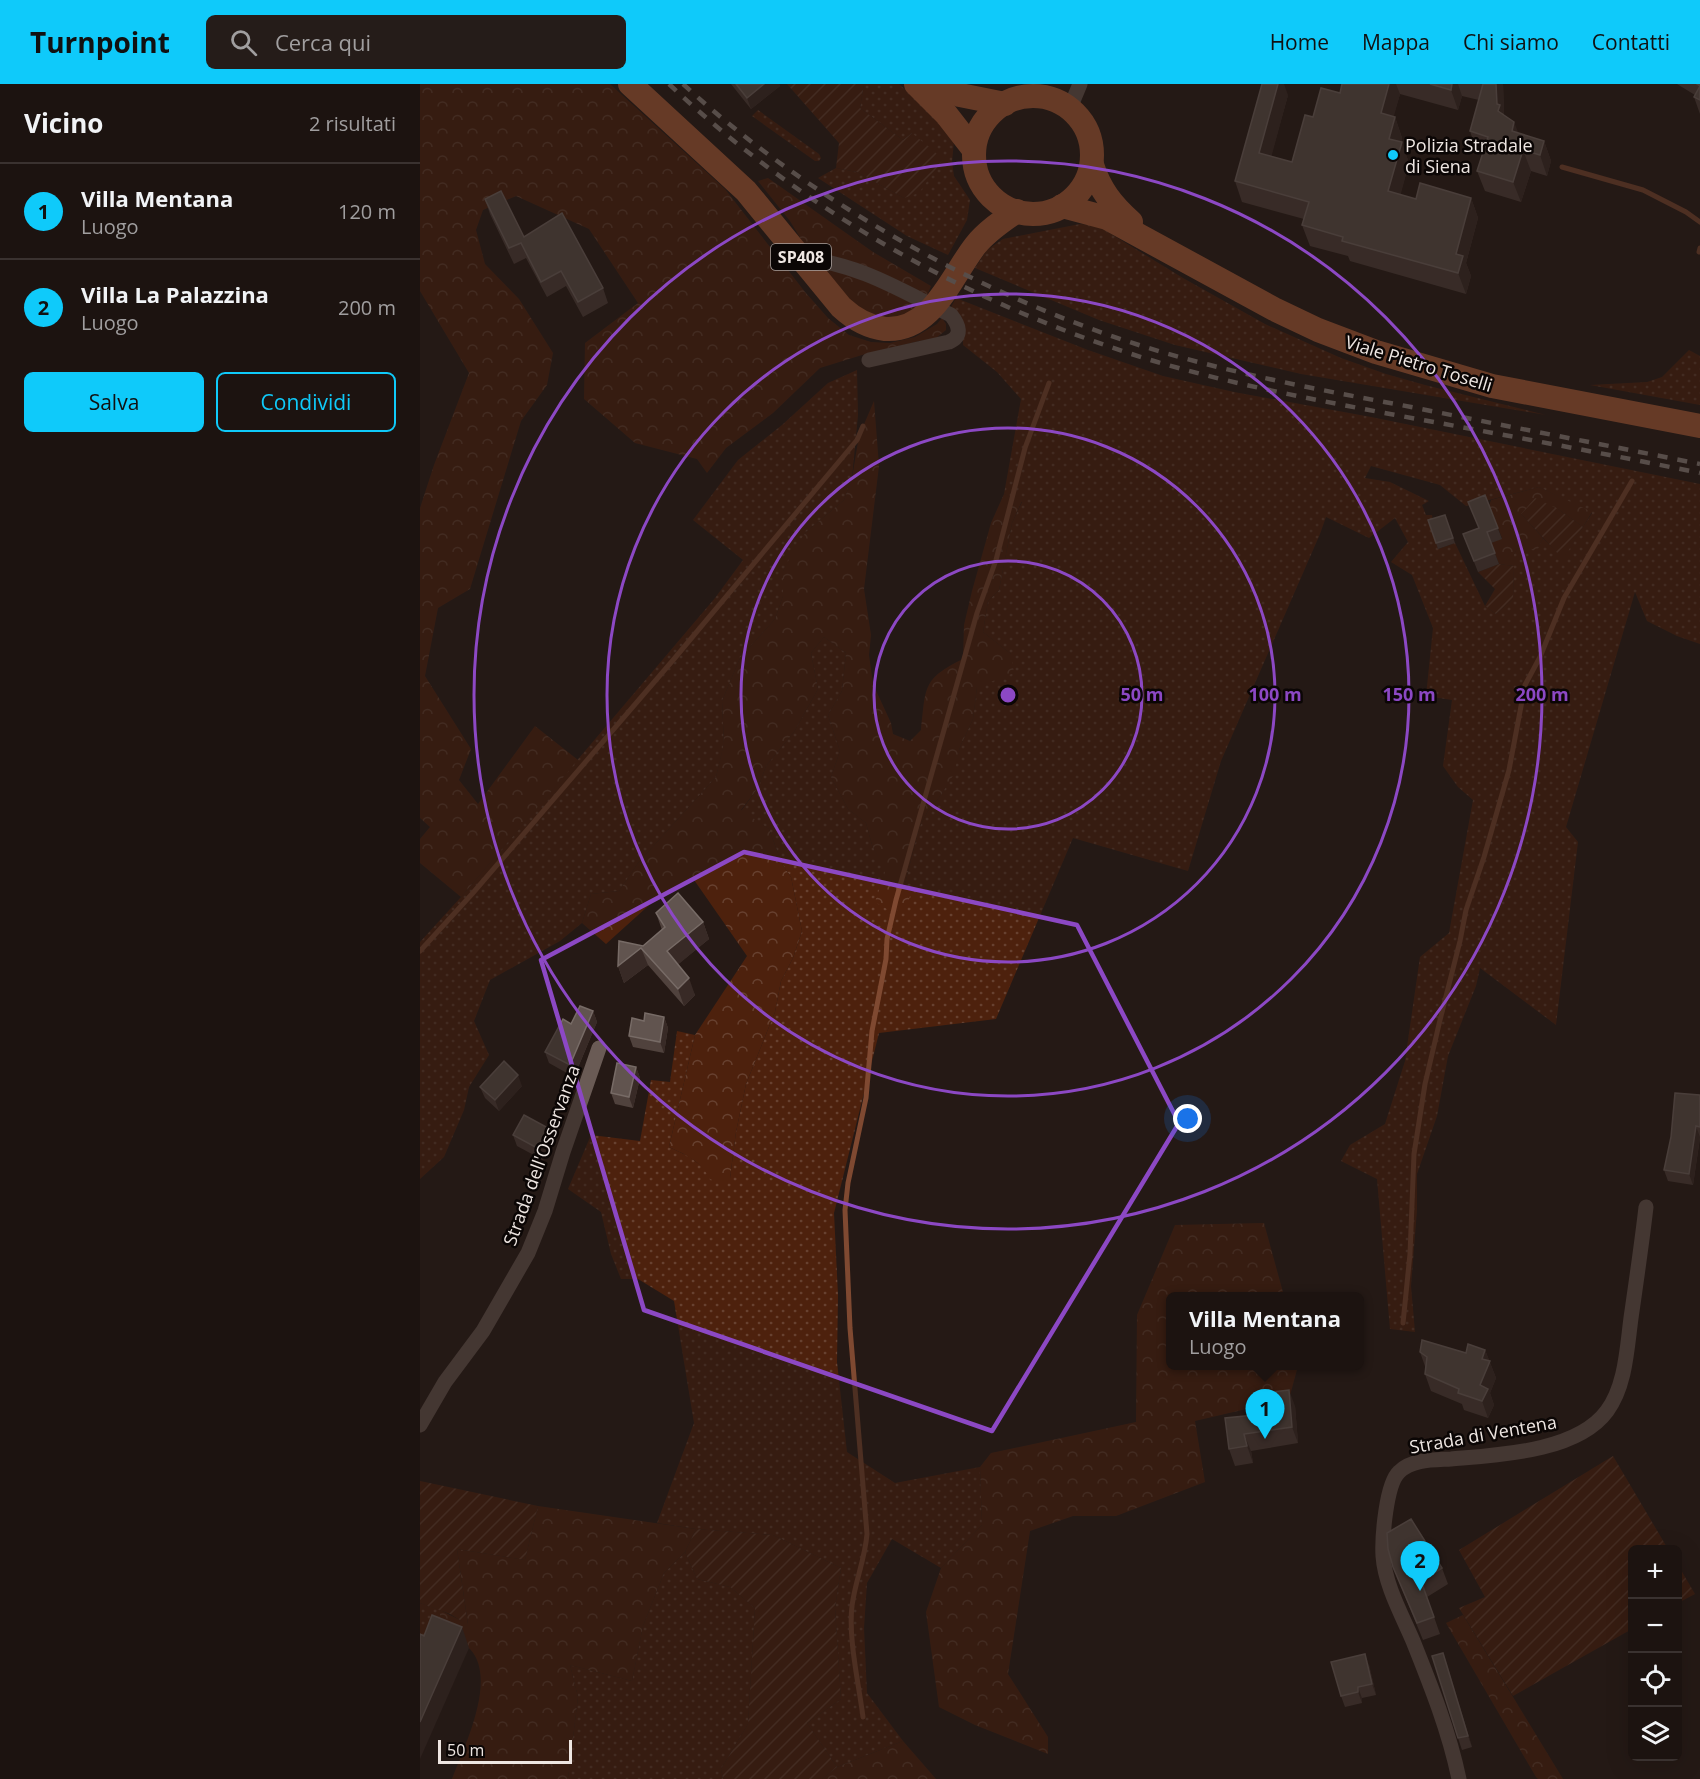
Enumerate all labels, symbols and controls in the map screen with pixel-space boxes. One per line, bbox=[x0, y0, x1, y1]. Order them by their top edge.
search box bbox=[206, 15, 626, 69]
text: Turnpoint bbox=[30, 23, 170, 61]
icon: search bbox=[227, 26, 260, 59]
text: Cerca qui bbox=[275, 27, 371, 57]
text: Home bbox=[1270, 28, 1329, 56]
text: Mappa bbox=[1362, 28, 1430, 56]
text: Chi siamo bbox=[1463, 28, 1559, 56]
text: Contatti bbox=[1592, 28, 1670, 56]
text: Vicino bbox=[24, 105, 103, 141]
text: 2 risultati bbox=[309, 110, 396, 137]
place label: Polizia Stradale di Siena bbox=[1405, 133, 1533, 178]
marker: Polizia Stradale di Siena bbox=[1386, 148, 1400, 162]
text: Villa Mentana bbox=[81, 183, 233, 213]
text: 1 bbox=[38, 198, 49, 225]
text: 120 m bbox=[338, 198, 396, 225]
text: Luogo bbox=[81, 213, 139, 240]
road number: SP408 bbox=[771, 244, 831, 270]
text: Villa La Palazzina bbox=[81, 279, 269, 309]
text: 2 bbox=[38, 294, 49, 321]
text: 200 m bbox=[338, 294, 396, 321]
text: Luogo bbox=[81, 309, 139, 336]
street label: Viale Pietro Toselli bbox=[1343, 329, 1495, 397]
button: Salva bbox=[24, 372, 204, 432]
button: Condividi bbox=[216, 372, 396, 432]
text: 50 m bbox=[1121, 682, 1163, 706]
text: 100 m bbox=[1248, 682, 1302, 706]
text: 150 m bbox=[1382, 682, 1436, 706]
text: 200 m bbox=[1515, 682, 1569, 706]
centre of rings bbox=[998, 685, 1018, 705]
street label: Strada dell'Osservanza bbox=[497, 1061, 585, 1249]
your location bbox=[1173, 1104, 1202, 1133]
popup bbox=[1166, 1292, 1364, 1370]
text: Villa Mentana bbox=[1189, 1303, 1341, 1333]
text: Luogo bbox=[1189, 1333, 1247, 1360]
pin: 1 bbox=[1246, 1390, 1284, 1439]
street label: Strada di Ventena bbox=[1408, 1409, 1558, 1459]
pin: 2 bbox=[1400, 1542, 1440, 1591]
map controls bbox=[1628, 1545, 1682, 1761]
button: + bbox=[1628, 1545, 1682, 1599]
button: − bbox=[1628, 1599, 1682, 1653]
button: locate bbox=[1628, 1653, 1682, 1707]
button: layers bbox=[1628, 1707, 1682, 1761]
scale bar bbox=[438, 1737, 572, 1764]
text: 50 m bbox=[447, 1739, 484, 1761]

